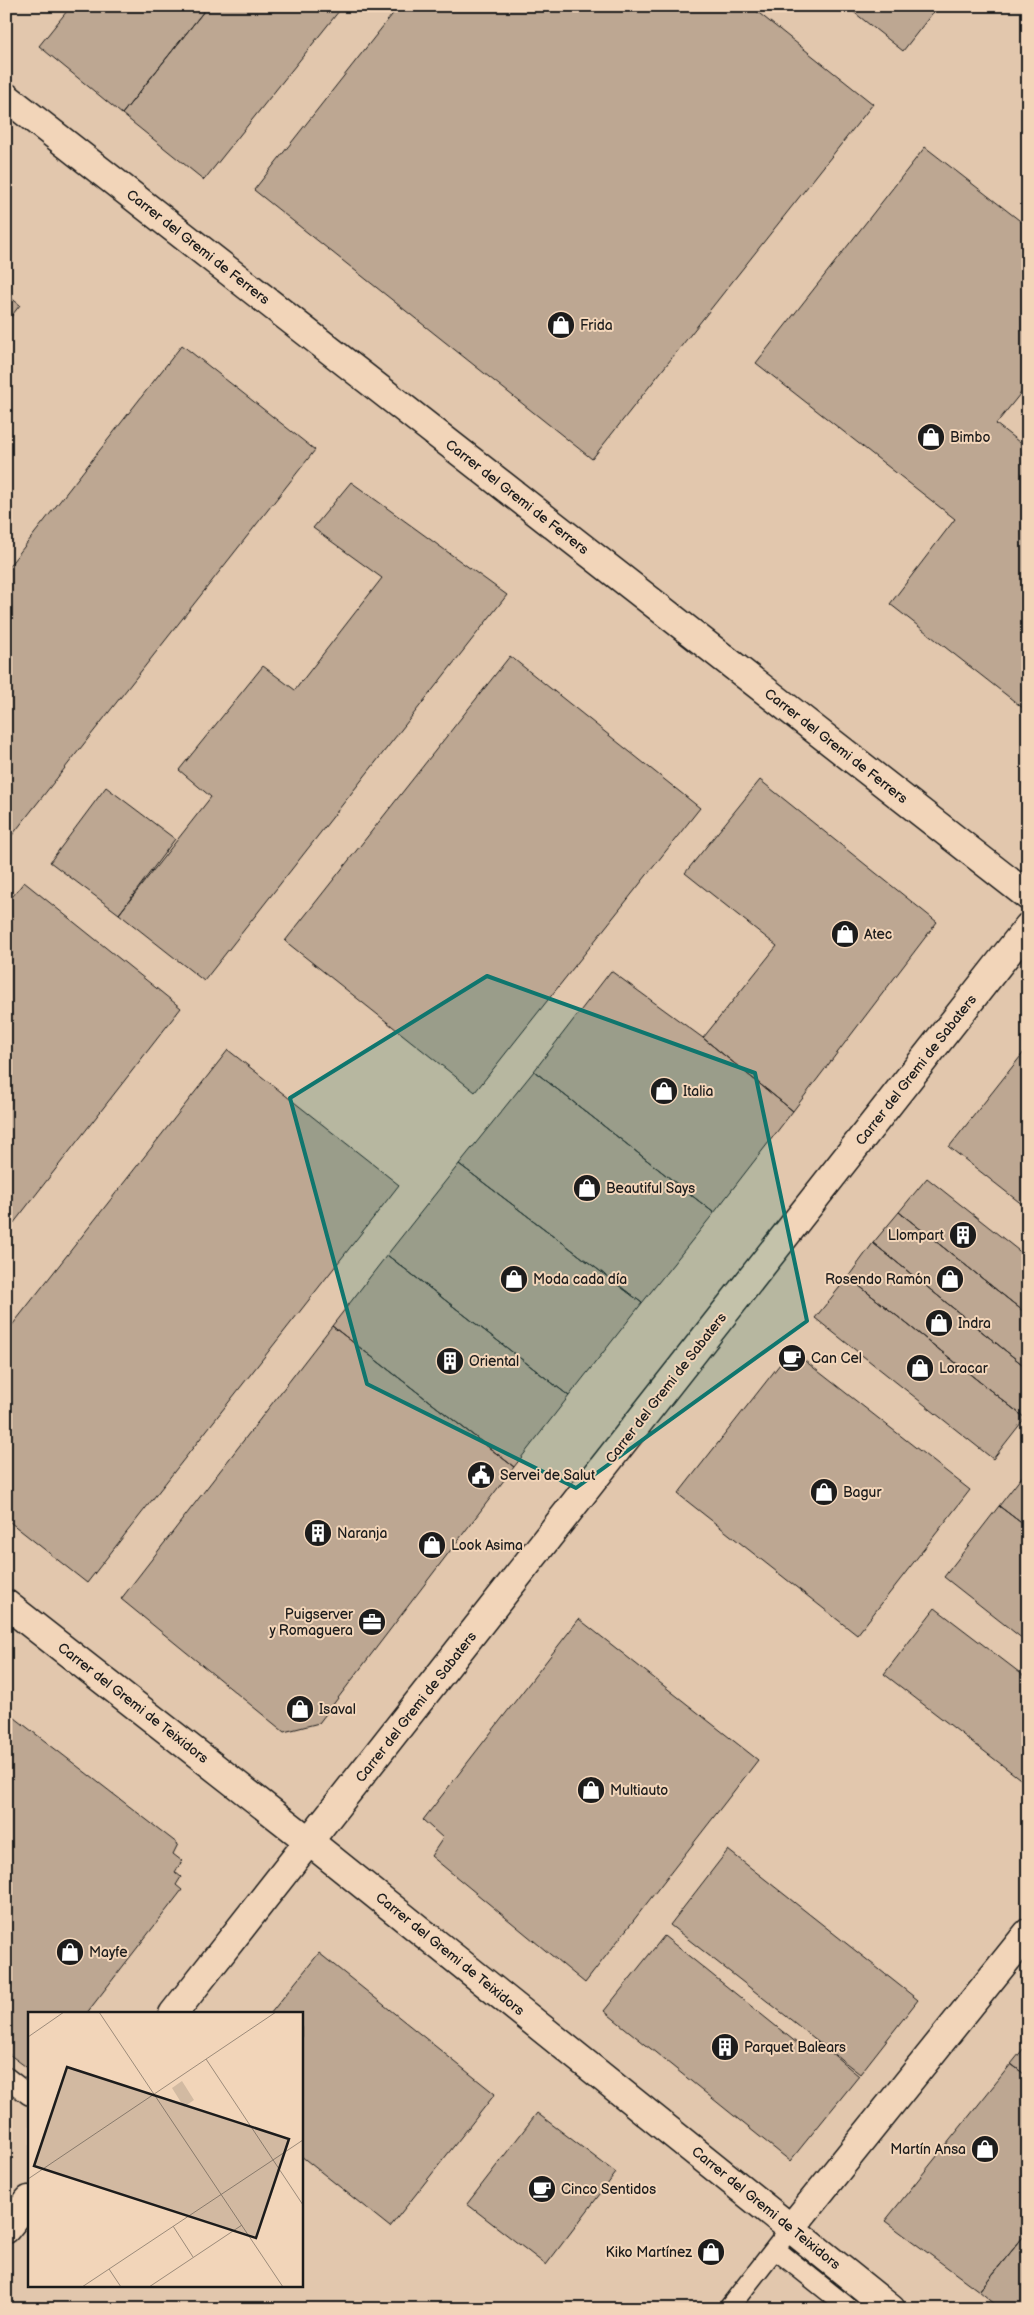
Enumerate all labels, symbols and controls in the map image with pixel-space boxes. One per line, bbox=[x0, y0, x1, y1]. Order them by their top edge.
street label: Carrer del Gremi de Ferrers bbox=[123, 186, 273, 308]
shop icon: Frida bbox=[546, 310, 576, 340]
place label: Frida bbox=[580, 317, 613, 334]
shop icon: Bimbo bbox=[916, 422, 946, 452]
place label: Bimbo bbox=[950, 429, 990, 446]
street label: Carrer del Gremi de Ferrers bbox=[442, 436, 592, 558]
street label: Carrer del Gremi de Ferrers bbox=[761, 685, 911, 807]
shop icon: Atec bbox=[830, 919, 860, 949]
place label: Atec bbox=[864, 926, 892, 943]
street label: Carrer del Gremi de Sabaters bbox=[852, 991, 980, 1149]
shop icon: Italia bbox=[649, 1076, 679, 1106]
place label: Italia bbox=[683, 1083, 714, 1100]
shop icon: Beautiful Says bbox=[572, 1173, 602, 1203]
place label: Beautiful Says bbox=[606, 1180, 695, 1197]
building icon: Llompart bbox=[948, 1220, 978, 1250]
place label: Llompart bbox=[888, 1227, 945, 1244]
shop icon: Moda cada día bbox=[499, 1264, 529, 1294]
shop icon: Rosendo Ramón bbox=[935, 1264, 965, 1294]
place label: Moda cada día bbox=[533, 1271, 627, 1288]
place label: Rosendo Ramón bbox=[825, 1271, 931, 1288]
shop icon: Indra bbox=[924, 1308, 954, 1338]
street label: Carrer del Gremi de Sabaters bbox=[602, 1309, 730, 1467]
place label: Indra bbox=[958, 1315, 991, 1332]
cafe icon: Can Cel bbox=[777, 1343, 807, 1373]
building icon: Oriental bbox=[435, 1346, 465, 1376]
place label: Can Cel bbox=[811, 1350, 862, 1367]
place label: Oriental bbox=[469, 1353, 519, 1370]
shop icon: Loracar bbox=[905, 1353, 935, 1383]
place label: Loracar bbox=[939, 1360, 989, 1377]
public building icon: Servei de Salut bbox=[466, 1460, 496, 1490]
place label: Servei de Salut bbox=[500, 1467, 596, 1484]
shop icon: Bagur bbox=[809, 1477, 839, 1507]
place label: Bagur bbox=[843, 1484, 882, 1501]
building icon: Naranja bbox=[303, 1518, 333, 1548]
place label: Naranja bbox=[337, 1525, 387, 1542]
shop icon: Look Asima bbox=[417, 1530, 447, 1560]
place label: Look Asima bbox=[451, 1537, 523, 1554]
place label: Puigserver y Romaguera bbox=[269, 1606, 354, 1639]
office icon: Puigserver y Romaguera bbox=[357, 1607, 387, 1637]
street label: Carrer del Gremi de Sabaters bbox=[352, 1628, 480, 1786]
street label: Carrer del Gremi de Teixidors bbox=[54, 1639, 212, 1767]
shop icon: Isaval bbox=[285, 1694, 315, 1724]
place label: Isaval bbox=[319, 1701, 356, 1718]
shop icon: Multiauto bbox=[576, 1775, 606, 1805]
place label: Multiauto bbox=[610, 1782, 668, 1799]
street label: Carrer del Gremi de Teixidors bbox=[372, 1889, 528, 2019]
shop icon: Mayfe bbox=[55, 1937, 85, 1967]
place label: Mayfe bbox=[89, 1944, 127, 1961]
inset map bbox=[28, 2012, 302, 2288]
building icon: Parquet Balears bbox=[710, 2032, 740, 2062]
place label: Parquet Balears bbox=[744, 2039, 846, 2056]
shop icon: Martín Ansa bbox=[970, 2134, 1000, 2164]
place label: Martín Ansa bbox=[890, 2141, 966, 2158]
street label: Carrer del Gremi de Teixidors bbox=[688, 2143, 844, 2273]
cafe icon: Cinco Sentidos bbox=[527, 2174, 557, 2204]
place label: Cinco Sentidos bbox=[561, 2181, 656, 2198]
shop icon: Kiko Martínez bbox=[696, 2237, 726, 2267]
place label: Kiko Martínez bbox=[606, 2244, 692, 2261]

